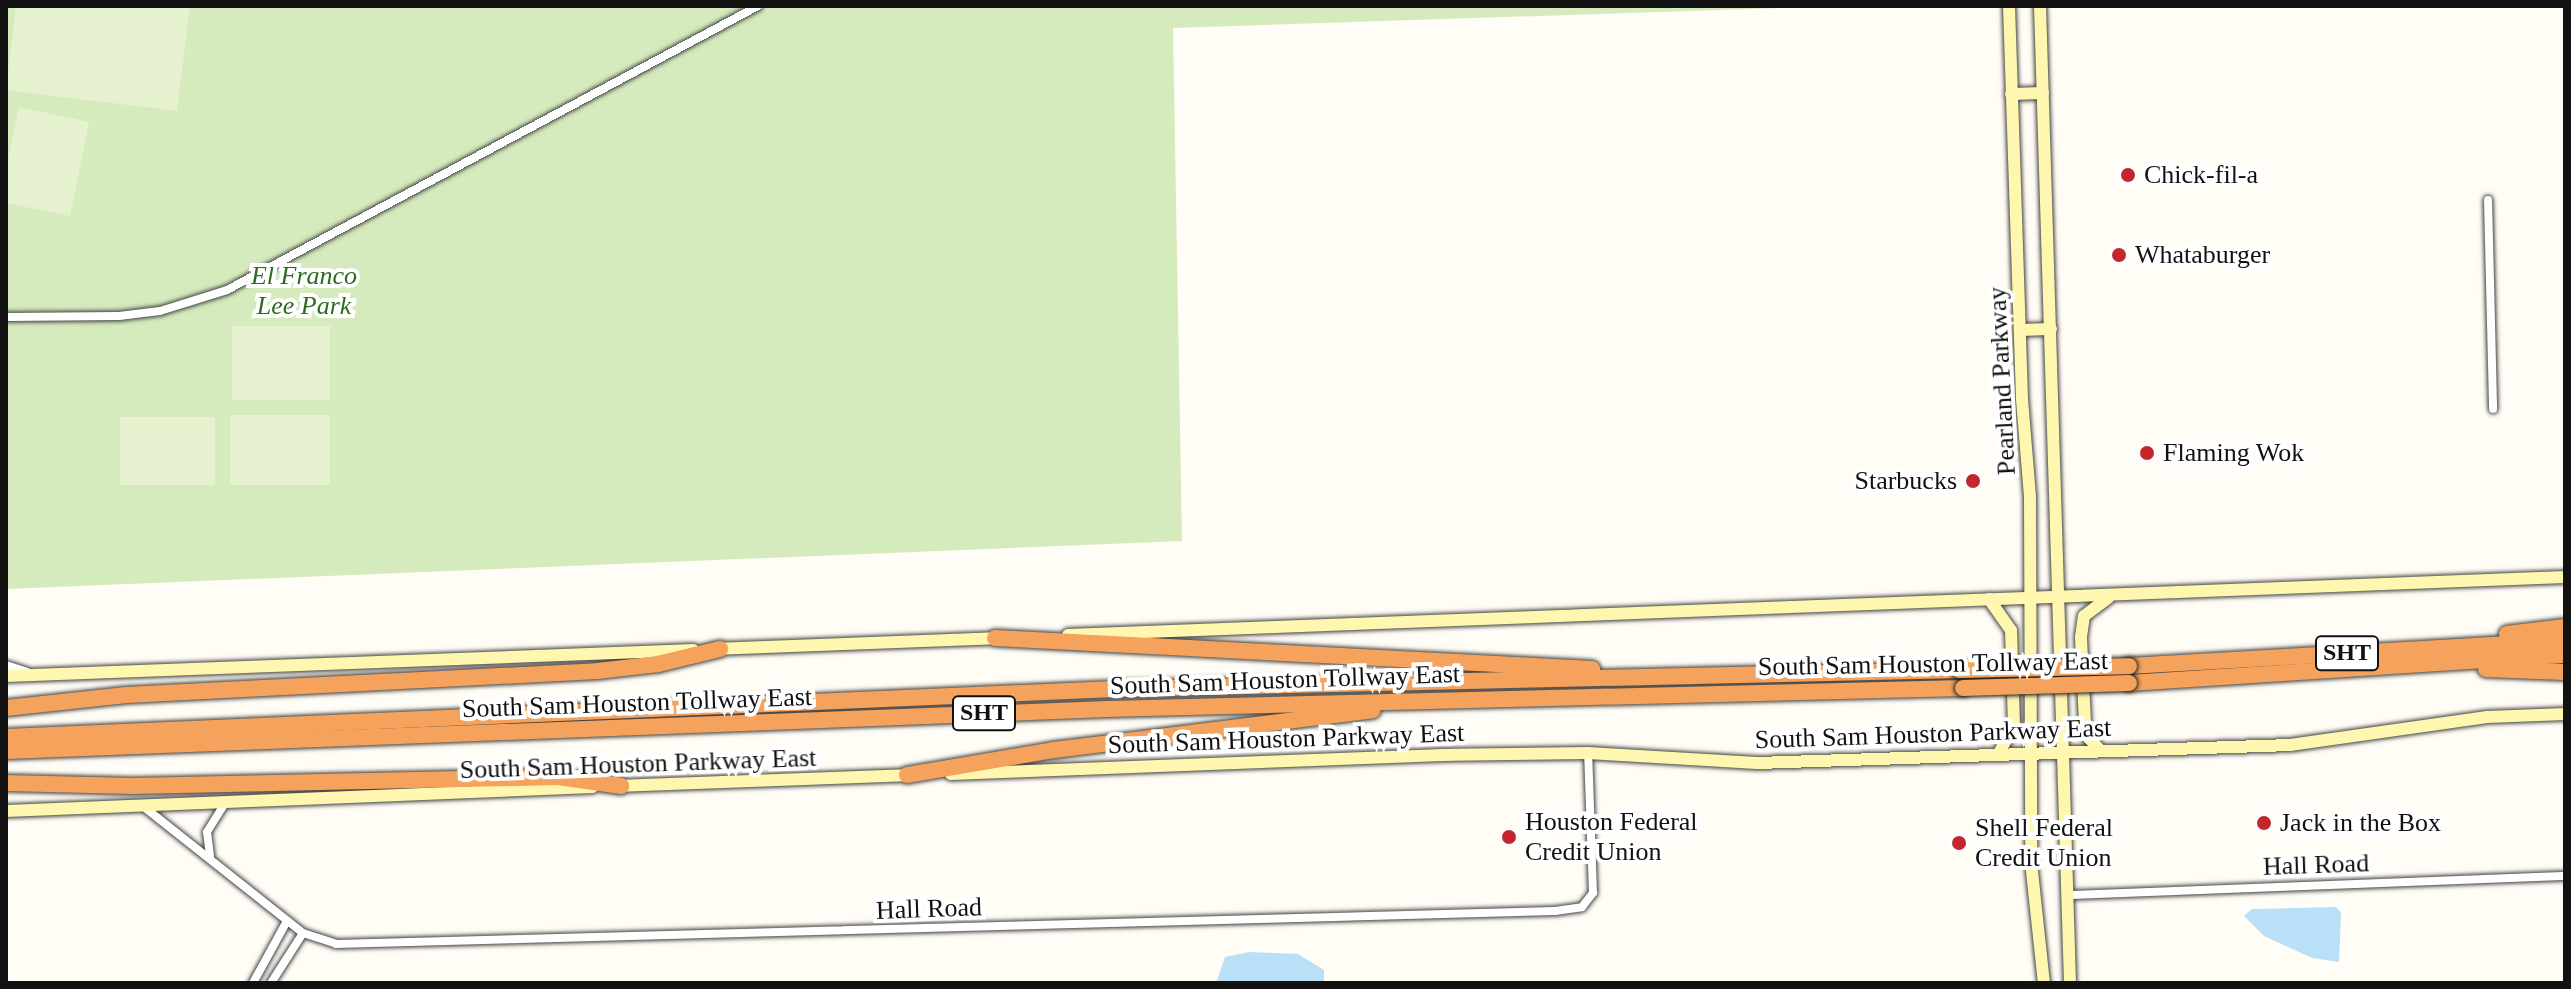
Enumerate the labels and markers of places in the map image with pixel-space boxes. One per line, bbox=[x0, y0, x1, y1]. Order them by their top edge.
place label: Chick-fil-a bbox=[2144, 159, 2258, 191]
marker: Chick-fil-a bbox=[2119, 166, 2137, 184]
place label: Whataburger bbox=[2135, 239, 2270, 271]
marker: Whataburger bbox=[2110, 246, 2128, 264]
place label: Flaming Wok bbox=[2163, 437, 2305, 469]
marker: Flaming Wok bbox=[2138, 444, 2156, 462]
place label: Starbucks bbox=[1854, 465, 1957, 497]
marker: Starbucks bbox=[1964, 472, 1982, 490]
place label: Houston Federal Credit Union bbox=[1525, 806, 1698, 868]
place label: Jack in the Box bbox=[2280, 807, 2441, 839]
place label: Shell Federal Credit Union bbox=[1975, 812, 2113, 874]
marker: Jack in the Box bbox=[2255, 814, 2273, 832]
marker: Houston Federal Credit Union bbox=[1500, 828, 1518, 846]
marker: Shell Federal Credit Union bbox=[1950, 834, 1968, 852]

